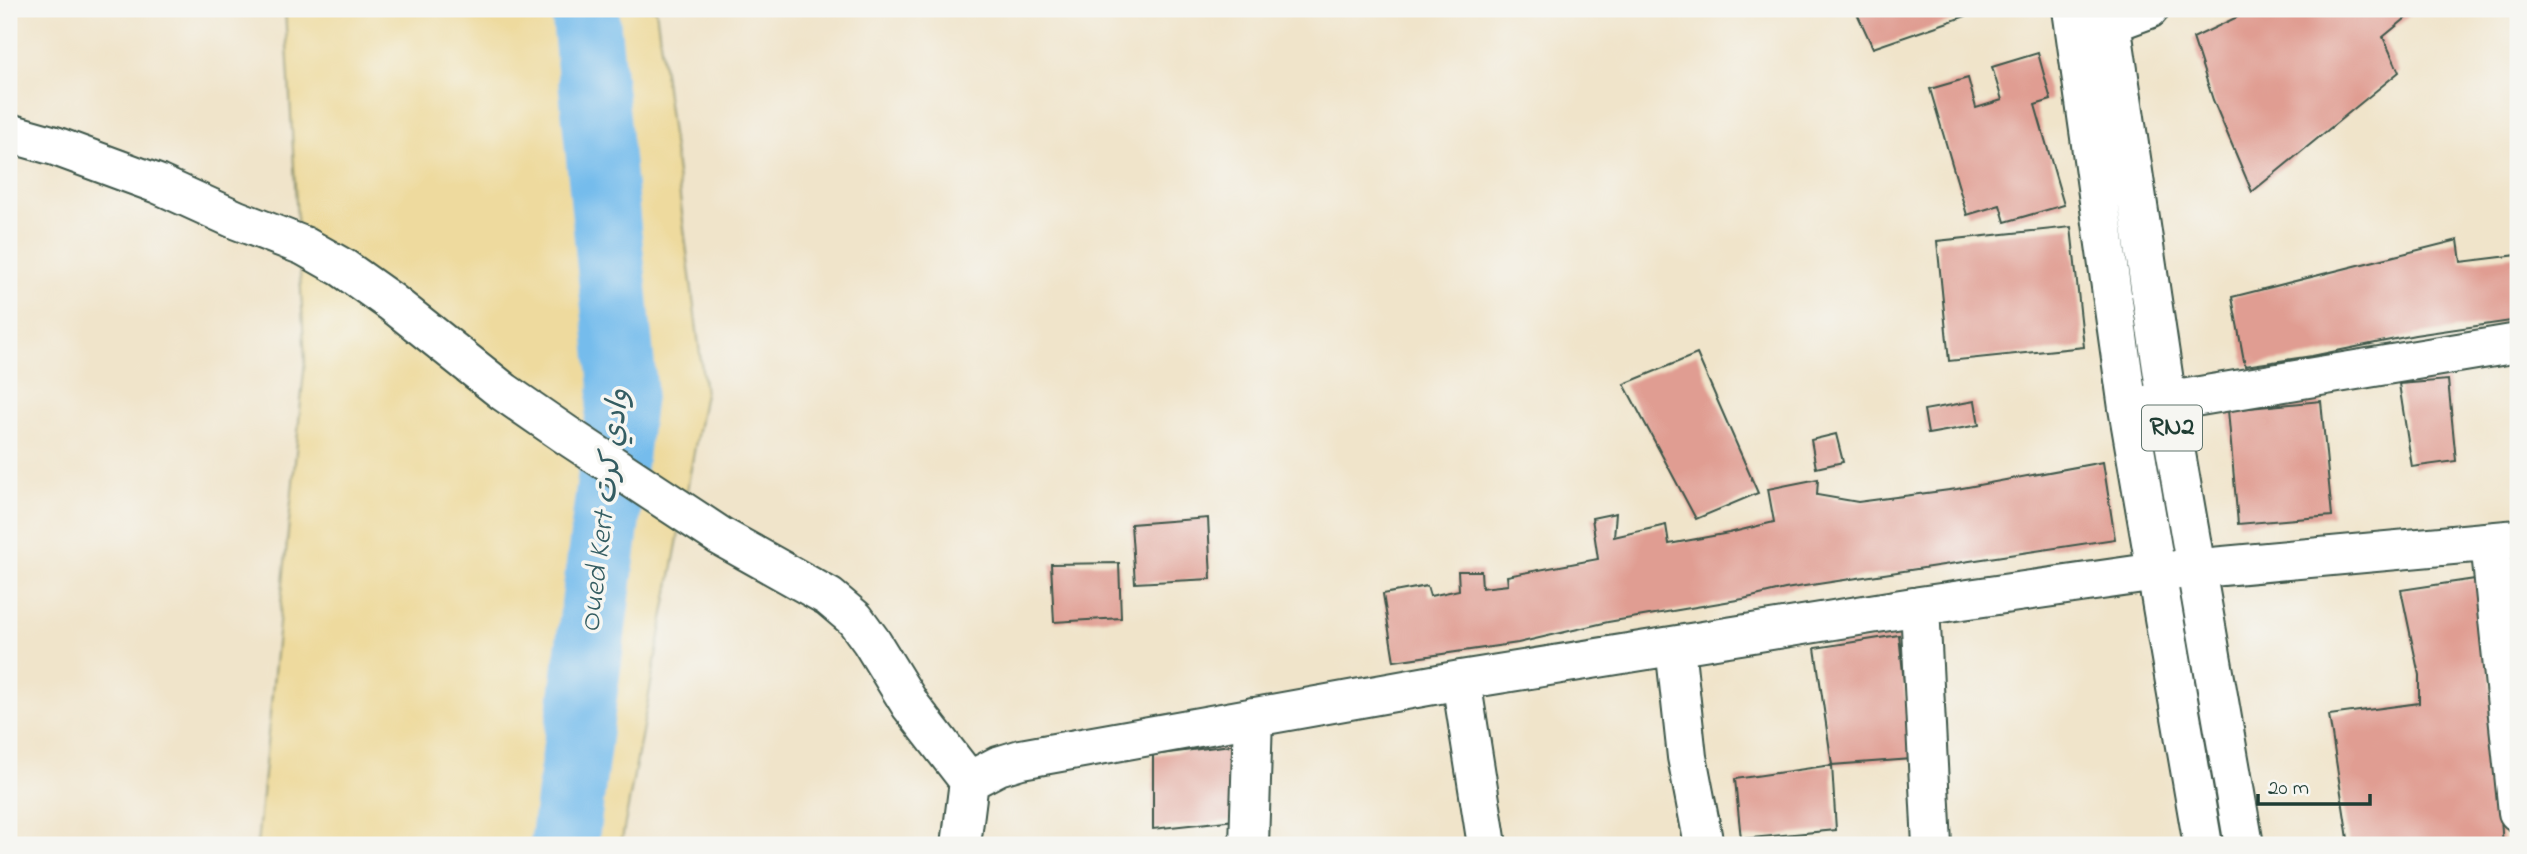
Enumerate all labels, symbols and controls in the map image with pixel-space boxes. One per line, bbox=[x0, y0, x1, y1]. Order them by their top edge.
water label: Oued Kert وادي كرت bbox=[569, 386, 643, 636]
road number: RN2 bbox=[2142, 406, 2202, 450]
scale bar bbox=[2258, 763, 2370, 807]
text: 20 m bbox=[2268, 774, 2309, 804]

